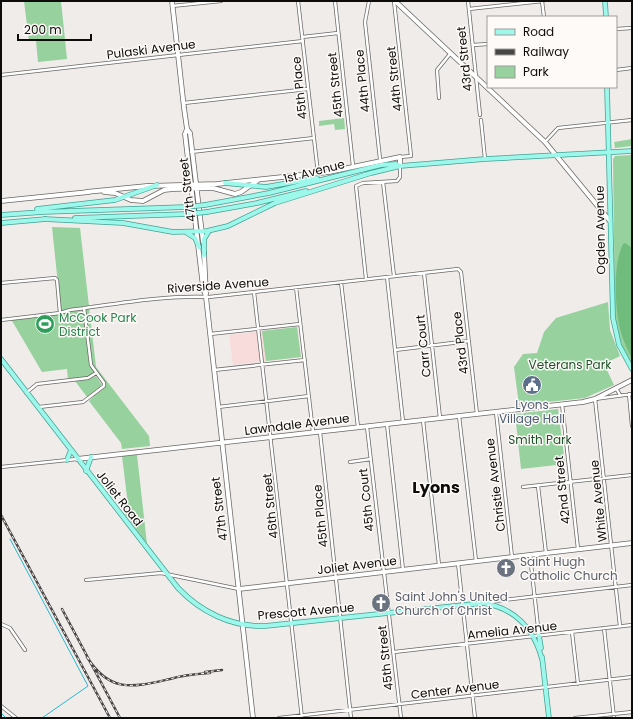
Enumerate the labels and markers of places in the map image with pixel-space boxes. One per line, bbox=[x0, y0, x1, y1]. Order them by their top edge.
place label: McCook Park District bbox=[59, 309, 137, 340]
sports icon: McCook Park District bbox=[34, 313, 56, 335]
public building icon: Lyons Village Hall bbox=[521, 374, 543, 396]
place label: Lyons Village Hall bbox=[499, 396, 565, 427]
place label: Saint Hugh Catholic Church bbox=[520, 553, 618, 584]
church icon: Saint Hugh Catholic Church bbox=[495, 557, 517, 579]
place label: Saint John's United Church of Christ bbox=[395, 588, 508, 619]
church icon: Saint John's United Church of Christ bbox=[370, 592, 392, 614]

